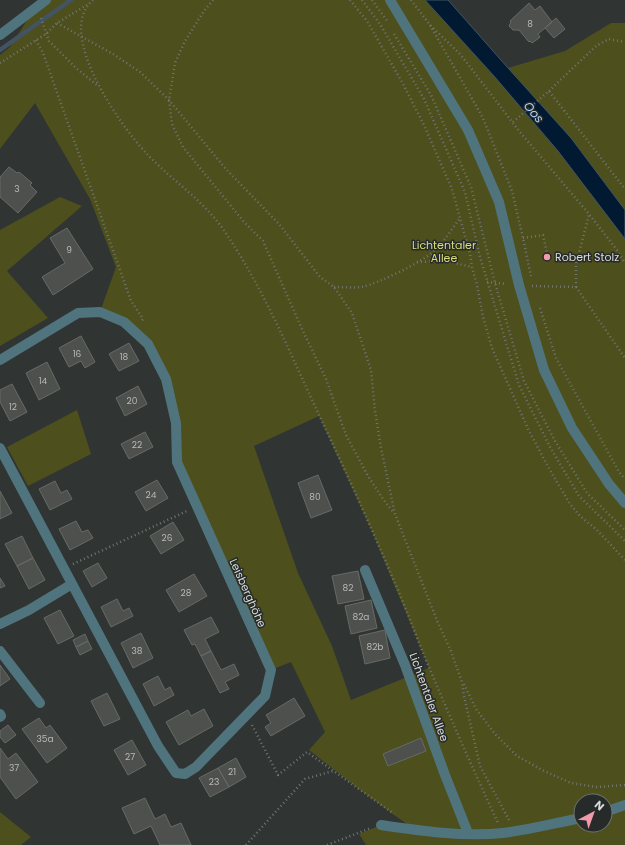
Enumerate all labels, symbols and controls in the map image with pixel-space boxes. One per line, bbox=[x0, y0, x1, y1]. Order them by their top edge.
house number: 8 bbox=[527, 18, 533, 30]
water label: Oos bbox=[520, 98, 548, 126]
house number: 3 bbox=[14, 183, 20, 195]
park label: Lichtentaler Allee bbox=[412, 237, 476, 266]
house number: 9 bbox=[66, 244, 72, 256]
place label: Robert Stolz bbox=[555, 249, 619, 265]
marker: Robert Stolz bbox=[542, 252, 552, 262]
house number: 16 bbox=[73, 348, 82, 360]
house number: 18 bbox=[120, 351, 129, 363]
house number: 14 bbox=[39, 375, 48, 387]
house number: 20 bbox=[127, 395, 138, 407]
house number: 12 bbox=[9, 401, 17, 413]
house number: 22 bbox=[132, 439, 142, 451]
house number: 24 bbox=[146, 489, 157, 501]
house number: 80 bbox=[309, 491, 321, 503]
house number: 26 bbox=[162, 532, 173, 544]
street label: Leisberghöhe bbox=[226, 556, 270, 630]
house number: 82 bbox=[343, 582, 353, 594]
house number: 28 bbox=[181, 587, 192, 599]
house number: 82a bbox=[353, 611, 369, 623]
house number: 82b bbox=[367, 641, 383, 653]
house number: 38 bbox=[132, 645, 143, 657]
street label: Lichtentaler Allee bbox=[405, 650, 453, 744]
house number: 35a bbox=[36, 733, 54, 745]
house number: 27 bbox=[125, 751, 135, 763]
house number: 37 bbox=[9, 762, 19, 774]
house number: 21 bbox=[228, 766, 236, 778]
house number: 23 bbox=[209, 776, 219, 788]
north arrow bbox=[573, 793, 613, 833]
text: N bbox=[591, 797, 608, 814]

